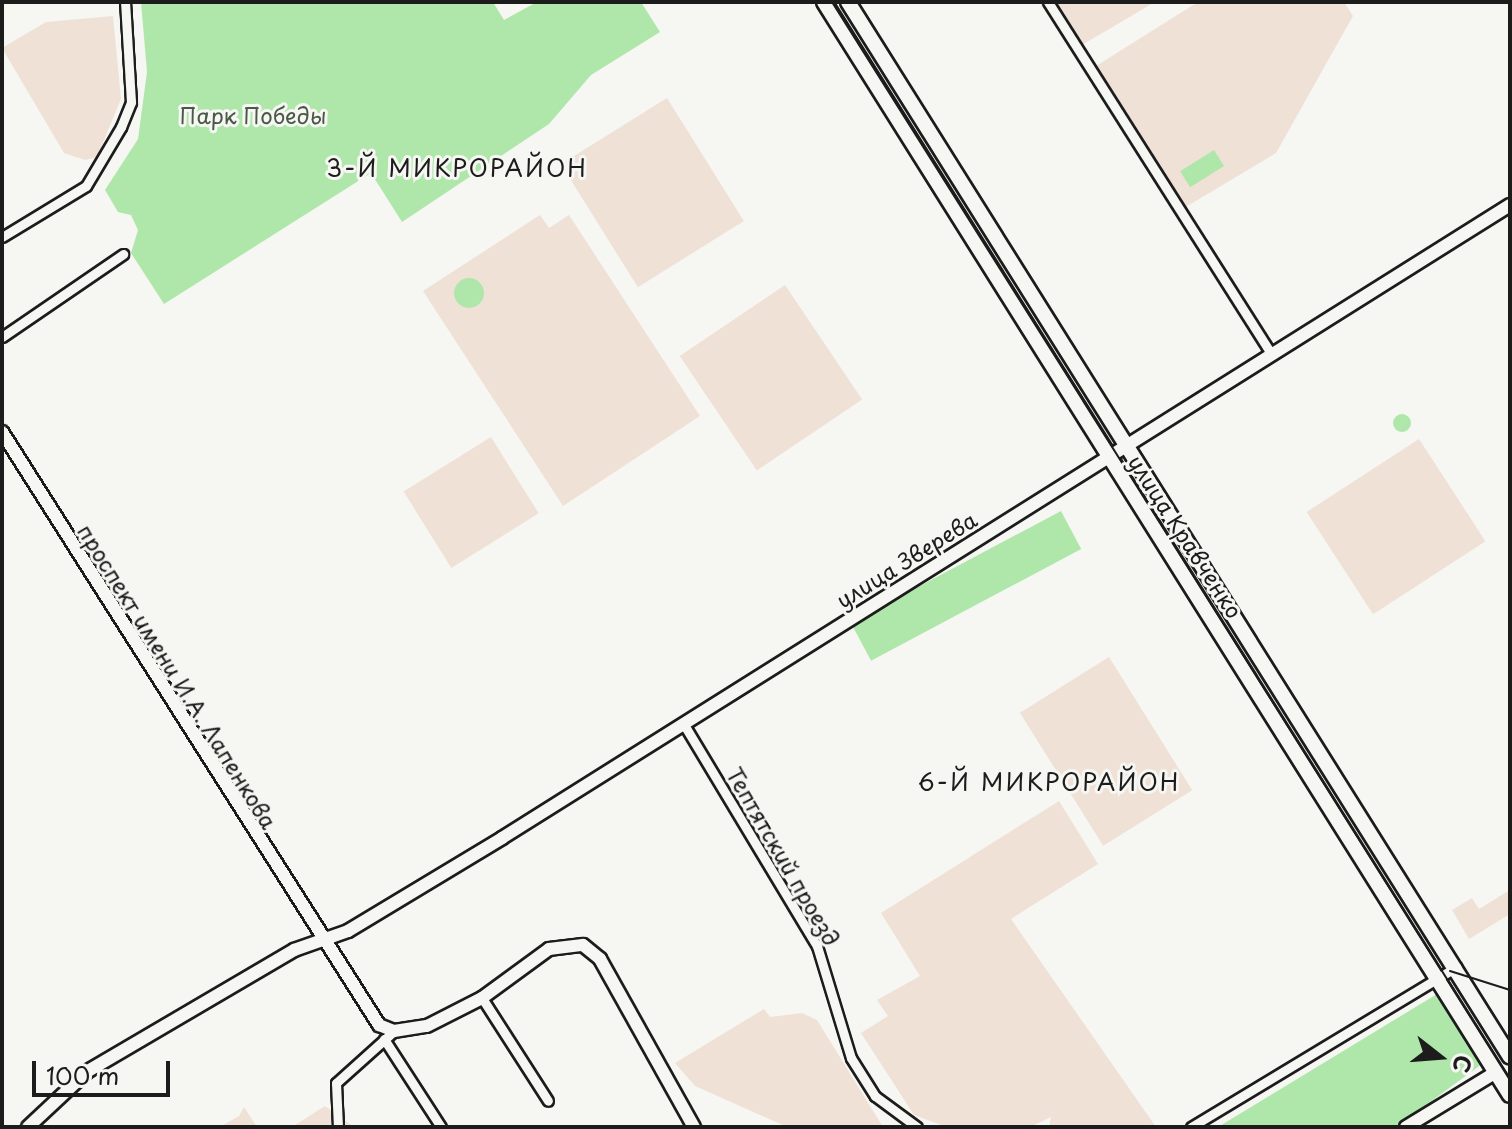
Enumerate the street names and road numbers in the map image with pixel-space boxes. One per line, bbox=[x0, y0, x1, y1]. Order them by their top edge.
street label: улица Кравченко bbox=[1123, 449, 1249, 623]
street label: улица Зверева bbox=[830, 505, 982, 613]
street label: проспект имени И.А. Лапенкова bbox=[72, 518, 284, 834]
street label: Тептятский проезд bbox=[722, 762, 846, 950]

